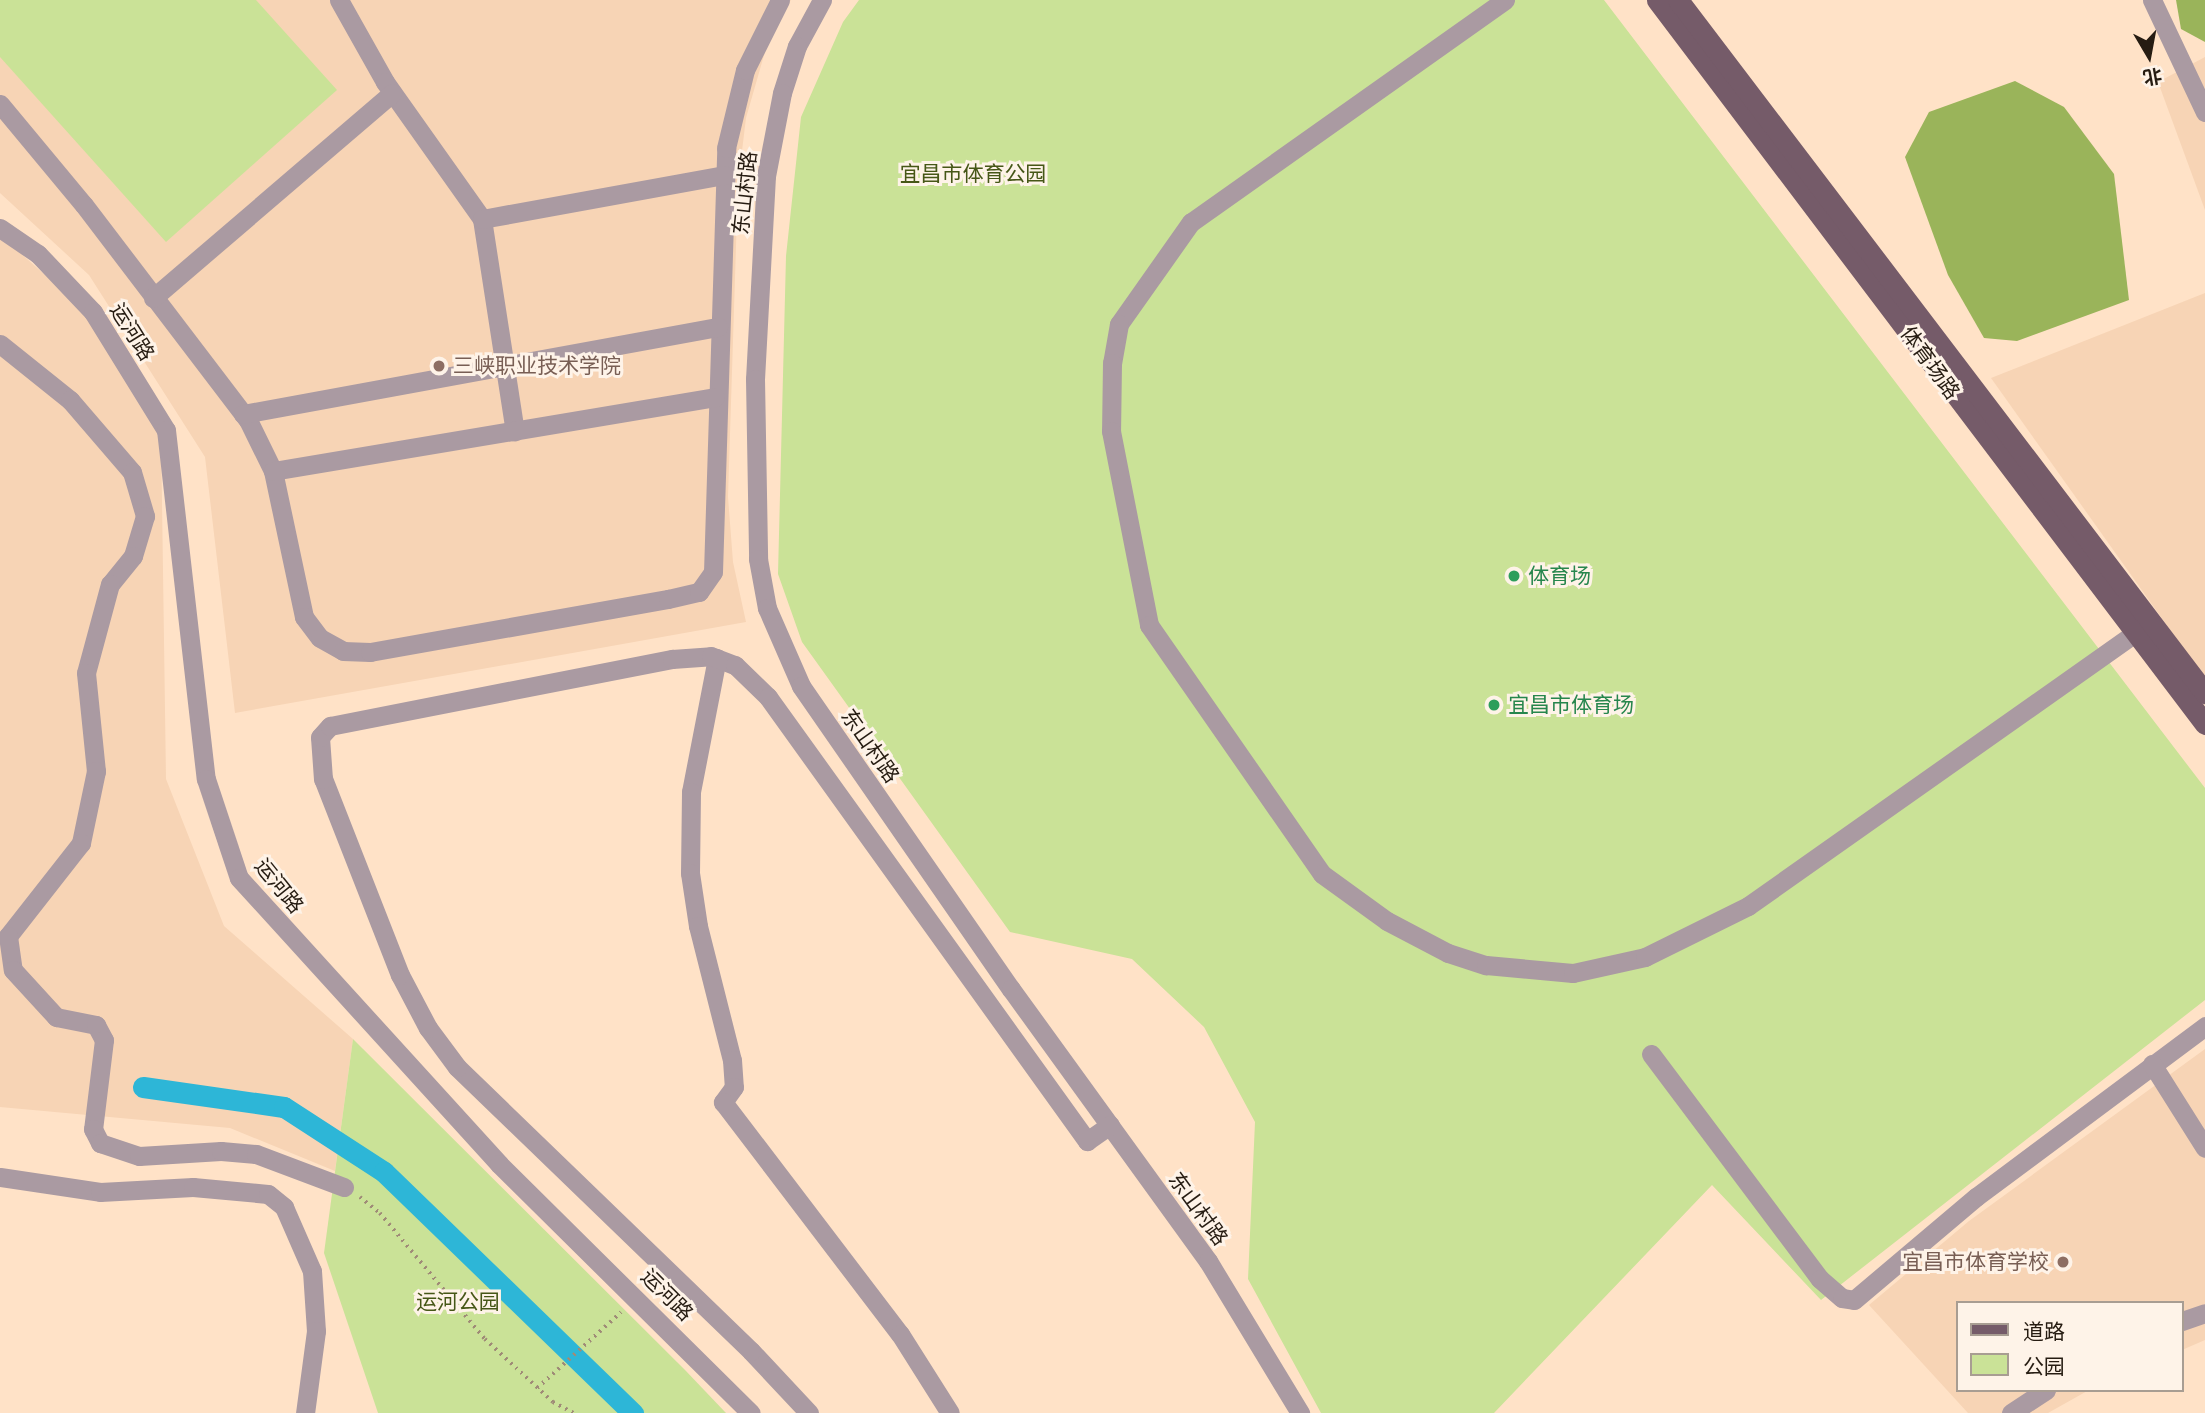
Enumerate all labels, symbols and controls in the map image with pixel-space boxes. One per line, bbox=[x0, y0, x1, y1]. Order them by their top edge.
north arrow bbox=[2114, 21, 2184, 91]
text: 北 bbox=[2141, 64, 2164, 89]
street label: 东山村路 bbox=[728, 150, 762, 236]
park label: 宜昌市体育公园 bbox=[900, 161, 1046, 187]
street label: 运河路 bbox=[105, 299, 159, 365]
street label: 体育场路 bbox=[1895, 322, 1965, 404]
place label: 三峡职业技术学院 bbox=[453, 353, 621, 379]
marker: 三峡职业技术学院 bbox=[431, 358, 447, 374]
place label: 体育场 bbox=[1528, 563, 1591, 589]
marker: 体育场 bbox=[1506, 568, 1522, 584]
place label: 宜昌市体育场 bbox=[1508, 692, 1634, 718]
marker: 宜昌市体育场 bbox=[1486, 697, 1502, 713]
street label: 东山村路 bbox=[836, 704, 904, 788]
street label: 运河路 bbox=[249, 854, 309, 918]
street label: 东山村路 bbox=[1163, 1168, 1233, 1250]
place label: 宜昌市体育学校 bbox=[1902, 1249, 2049, 1275]
marker: 宜昌市体育学校 bbox=[2055, 1254, 2071, 1270]
street label: 运河路 bbox=[636, 1264, 698, 1326]
park label: 运河公园 bbox=[416, 1289, 500, 1315]
legend bbox=[1956, 1301, 2184, 1392]
text: 道路 bbox=[2023, 1319, 2065, 1344]
text: 公园 bbox=[2023, 1354, 2065, 1379]

